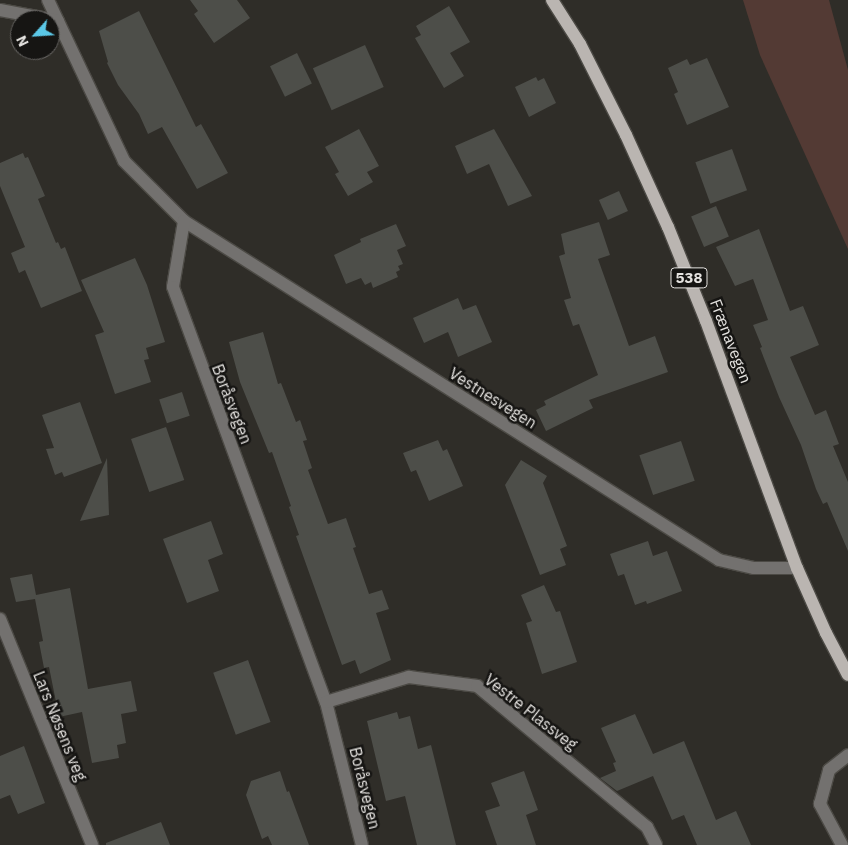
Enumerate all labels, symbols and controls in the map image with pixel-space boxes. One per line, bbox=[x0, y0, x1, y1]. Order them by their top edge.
north arrow bbox=[10, 10, 60, 60]
text: N bbox=[12, 33, 33, 50]
road number: 538 bbox=[670, 266, 708, 290]
street label: Frænavegen bbox=[706, 296, 756, 386]
street label: Boråsvegen bbox=[208, 361, 256, 447]
street label: Vestnesvegen bbox=[446, 363, 540, 433]
street label: Lars Nøsens veg bbox=[29, 668, 91, 784]
street label: Vestre Plassveg bbox=[481, 670, 581, 754]
street label: Boråsvegen bbox=[346, 745, 384, 831]

